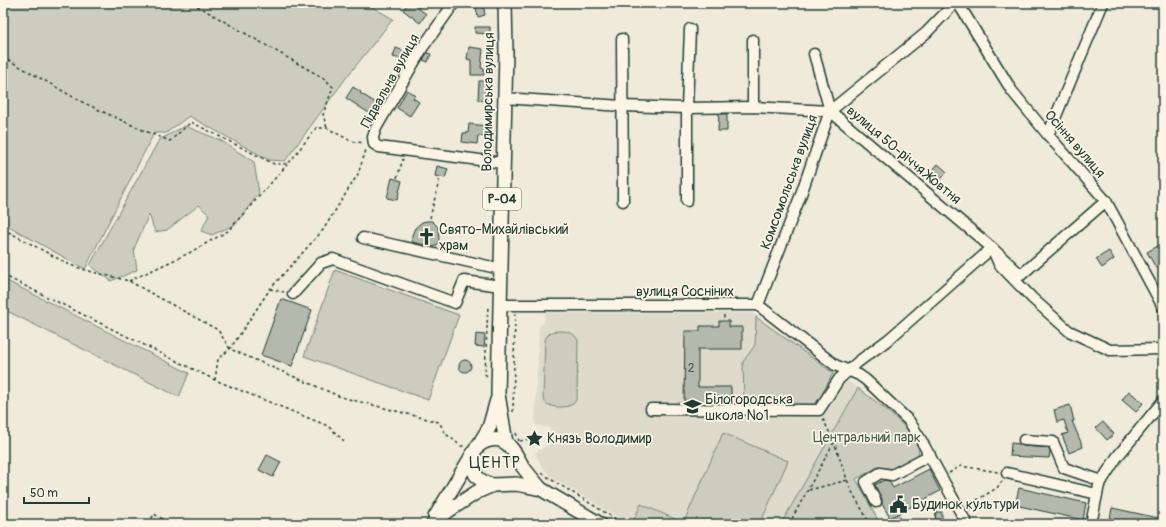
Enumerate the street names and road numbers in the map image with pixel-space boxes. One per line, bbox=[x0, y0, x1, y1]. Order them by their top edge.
street label: Підвальна вулиця bbox=[357, 31, 423, 131]
street label: Володимирська вулиця bbox=[478, 32, 498, 172]
street label: вулиця 50-річчя Жовтня bbox=[843, 102, 965, 208]
street label: Осіння вулиця bbox=[1041, 107, 1109, 181]
street label: Комсомольська вулиця bbox=[757, 112, 821, 252]
road number: Р-04 bbox=[483, 188, 521, 210]
street label: вулиця Сосніних bbox=[636, 283, 734, 300]

